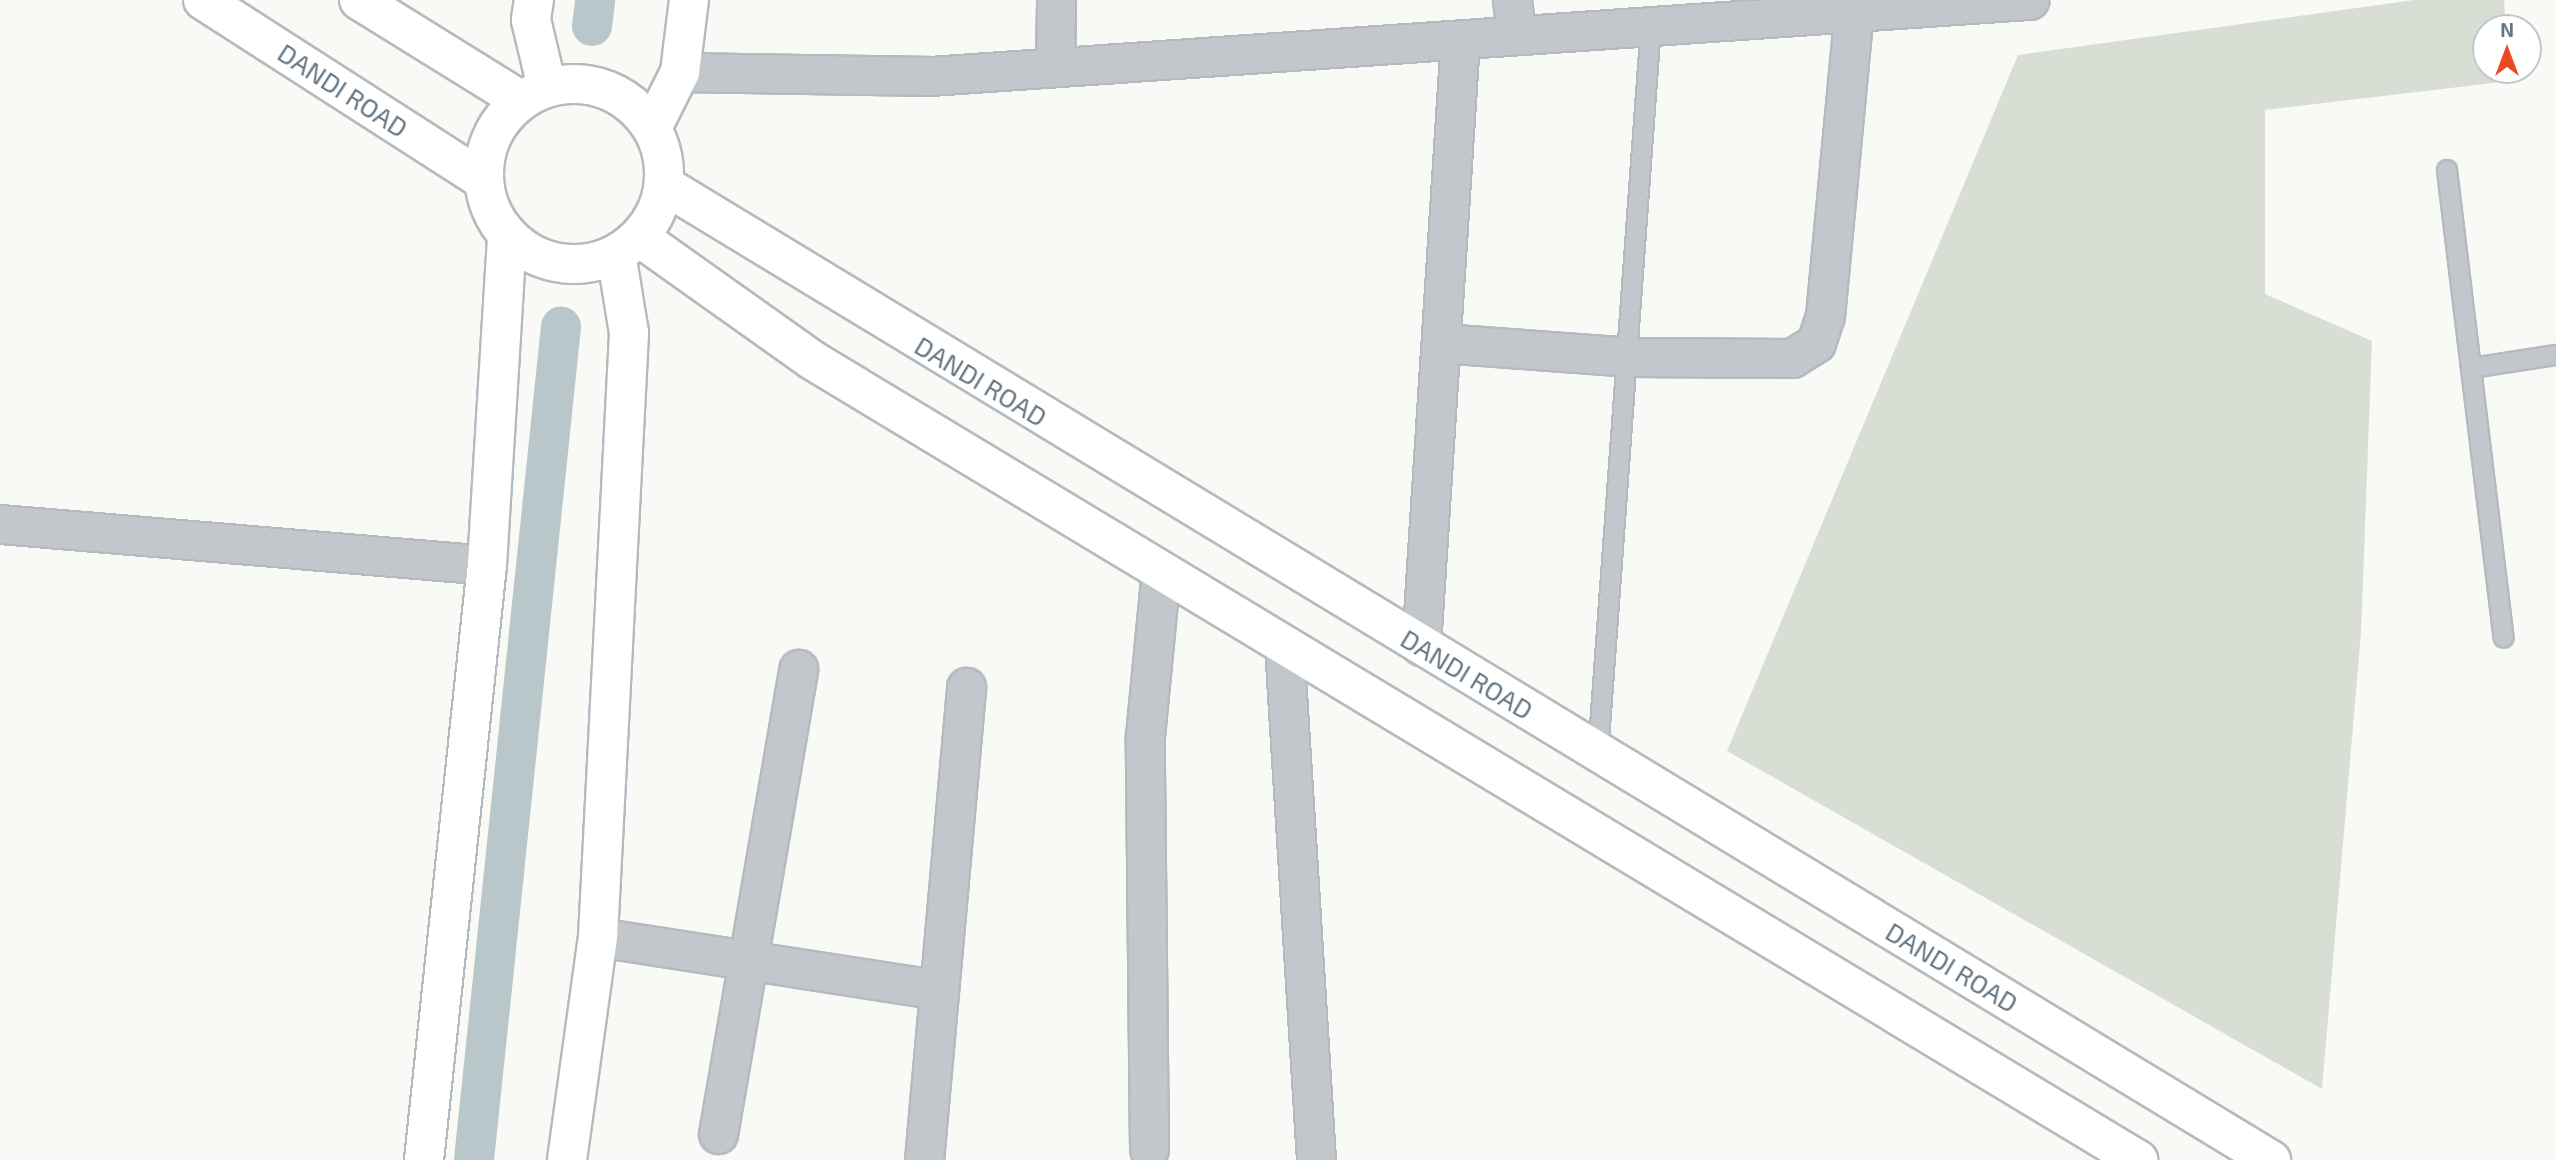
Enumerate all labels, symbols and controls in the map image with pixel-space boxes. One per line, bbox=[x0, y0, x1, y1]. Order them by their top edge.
north arrow bbox=[2472, 14, 2542, 84]
text: N bbox=[2500, 18, 2514, 41]
street label: DANDI ROAD bbox=[272, 37, 414, 143]
street label: DANDI ROAD bbox=[909, 329, 1053, 433]
street label: DANDI ROAD bbox=[1395, 622, 1539, 726]
street label: DANDI ROAD bbox=[1880, 915, 2024, 1019]

